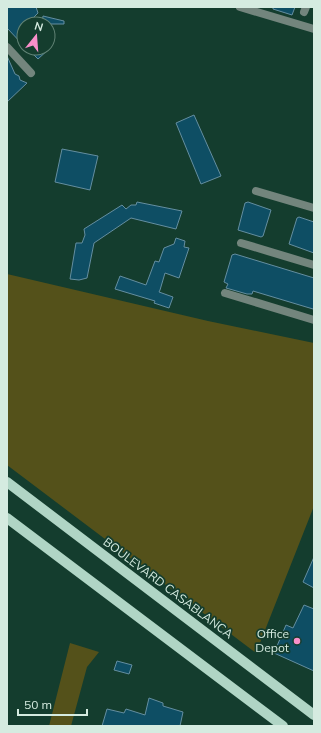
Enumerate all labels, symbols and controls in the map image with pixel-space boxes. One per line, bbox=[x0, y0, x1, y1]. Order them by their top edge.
north arrow bbox=[16, 16, 56, 56]
text: N bbox=[33, 19, 45, 34]
street label: BOULEVARD CASABLANCA bbox=[100, 534, 236, 641]
place label: Office Depot bbox=[255, 626, 289, 655]
marker: Office Depot bbox=[292, 636, 302, 646]
scale bar bbox=[18, 691, 87, 717]
text: 50 m bbox=[24, 697, 52, 712]

